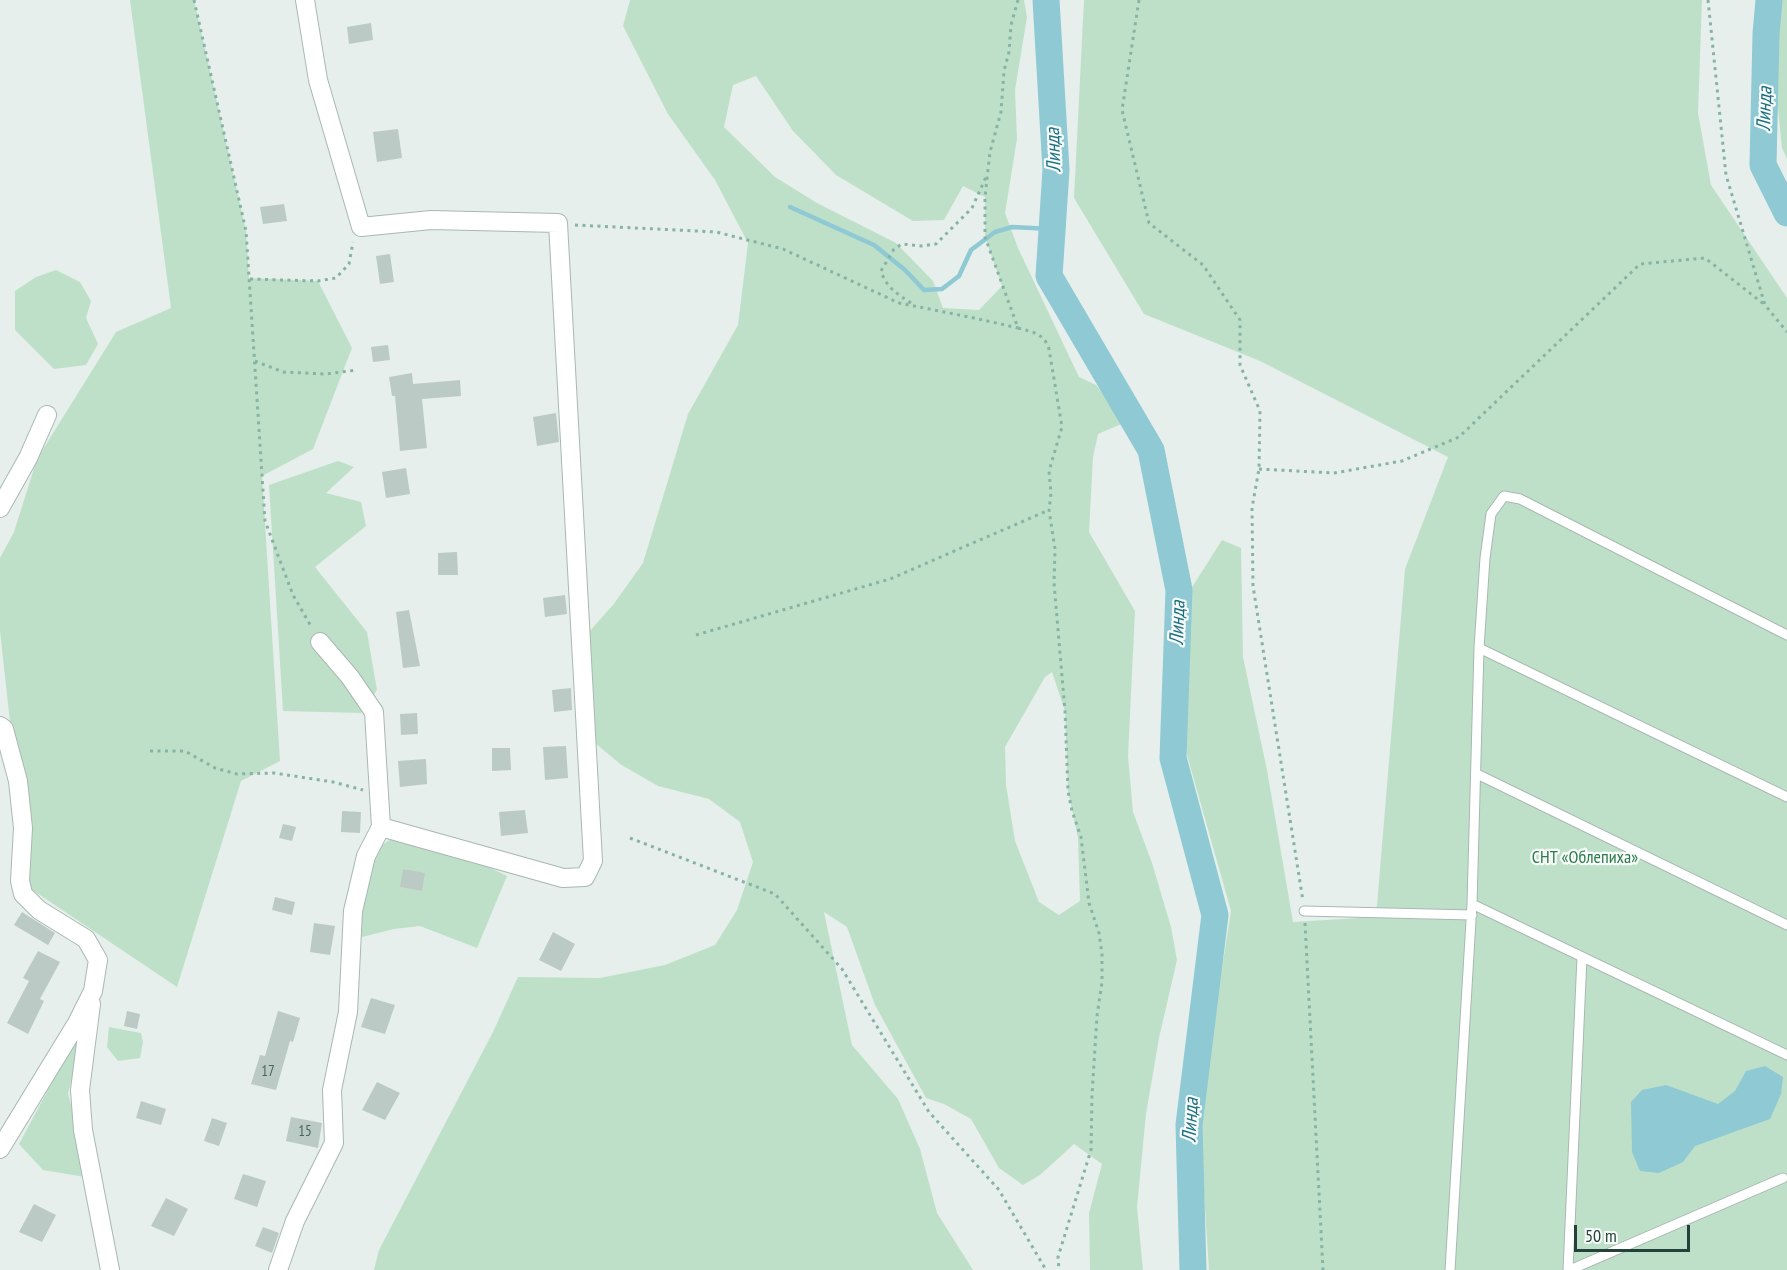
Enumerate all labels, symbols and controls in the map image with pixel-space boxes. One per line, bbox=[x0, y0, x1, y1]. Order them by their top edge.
water label: Линда bbox=[1752, 86, 1778, 132]
water label: Линда bbox=[1041, 127, 1067, 173]
water label: Линда bbox=[1165, 600, 1191, 646]
park label: СНТ «Облепиха» bbox=[1532, 847, 1638, 869]
house number: 17 bbox=[261, 1063, 275, 1081]
water label: Линда bbox=[1178, 1097, 1204, 1143]
house number: 15 bbox=[298, 1123, 312, 1141]
scale bar bbox=[1577, 1213, 1692, 1251]
text: 50 m bbox=[1585, 1224, 1617, 1247]

